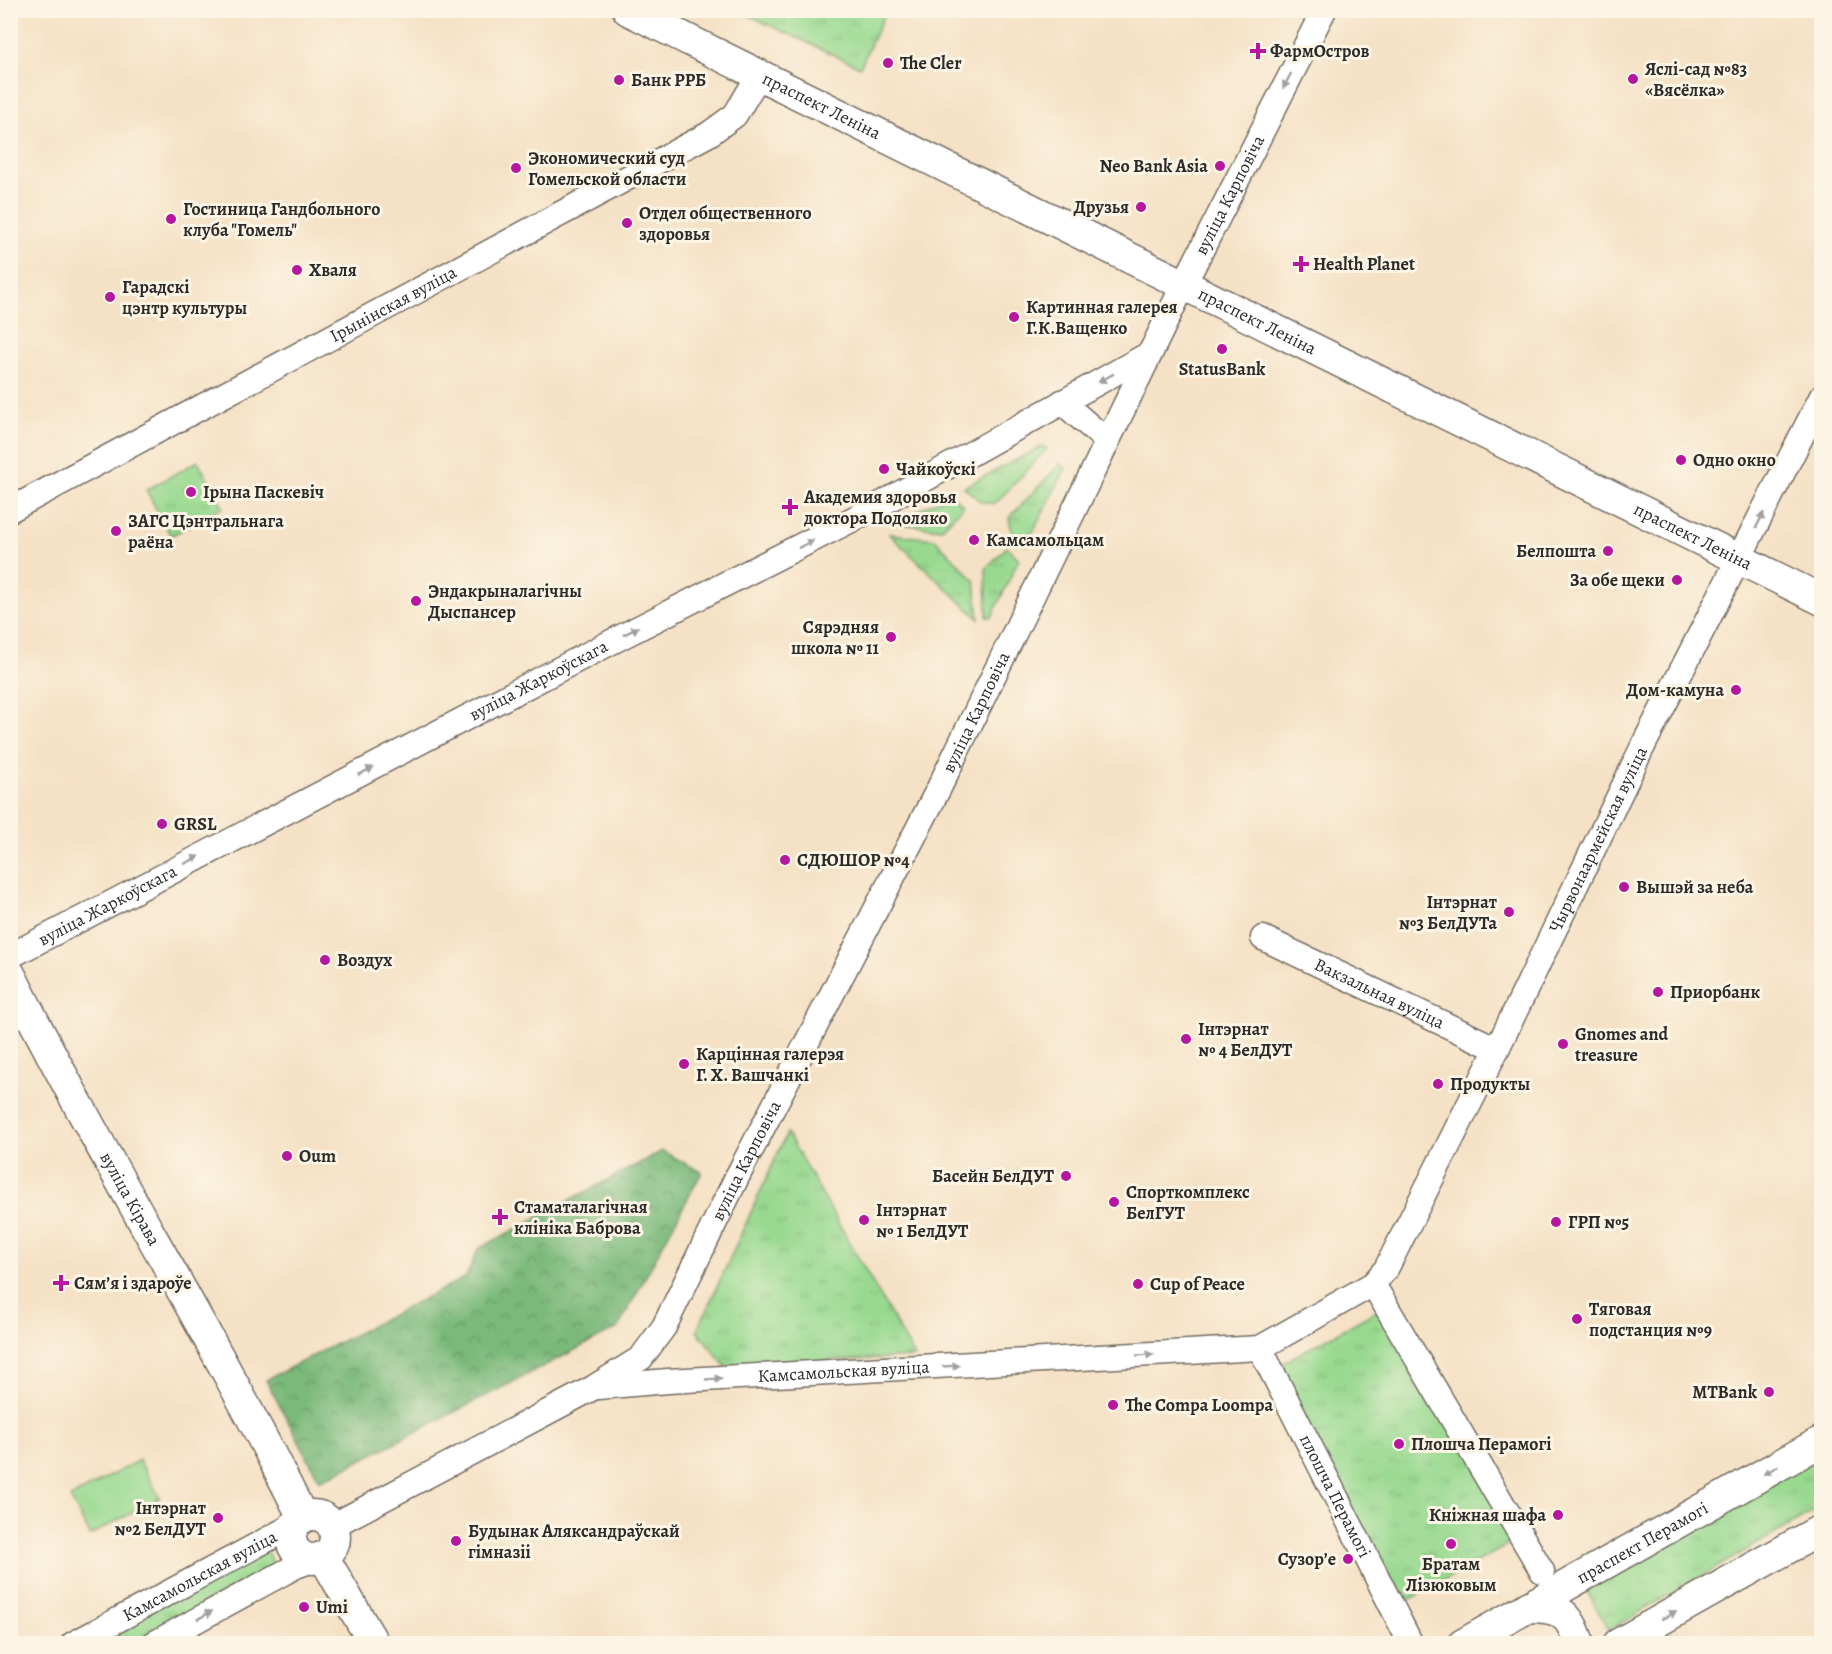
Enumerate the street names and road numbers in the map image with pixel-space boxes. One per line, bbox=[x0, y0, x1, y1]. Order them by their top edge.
street label: праспект Леніна bbox=[758, 66, 885, 145]
street label: вуліца Карповіча bbox=[1189, 130, 1270, 259]
street label: Ірынінская вуліца bbox=[326, 260, 461, 348]
street label: праспект Леніна bbox=[1194, 282, 1321, 361]
street label: праспект Леніна bbox=[1630, 497, 1757, 576]
street label: вуліца Жаркоўскага bbox=[465, 634, 612, 726]
street label: вуліца Карповіча bbox=[936, 647, 1016, 777]
street label: Чырвонаармейская вуліца bbox=[1543, 742, 1653, 936]
street label: вуліца Жаркоўскага bbox=[34, 859, 182, 951]
street label: Вакзальная вуліца bbox=[1311, 952, 1449, 1035]
street label: вуліца Карповіча bbox=[706, 1096, 787, 1225]
street label: вуліца Кірава bbox=[95, 1148, 167, 1251]
street label: Камсамольская вуліца bbox=[757, 1354, 931, 1388]
street label: плошча Перамогі bbox=[1294, 1430, 1377, 1562]
street label: праспект Перамогі bbox=[1572, 1496, 1712, 1589]
street label: Камсамольская вуліца bbox=[118, 1524, 282, 1627]

